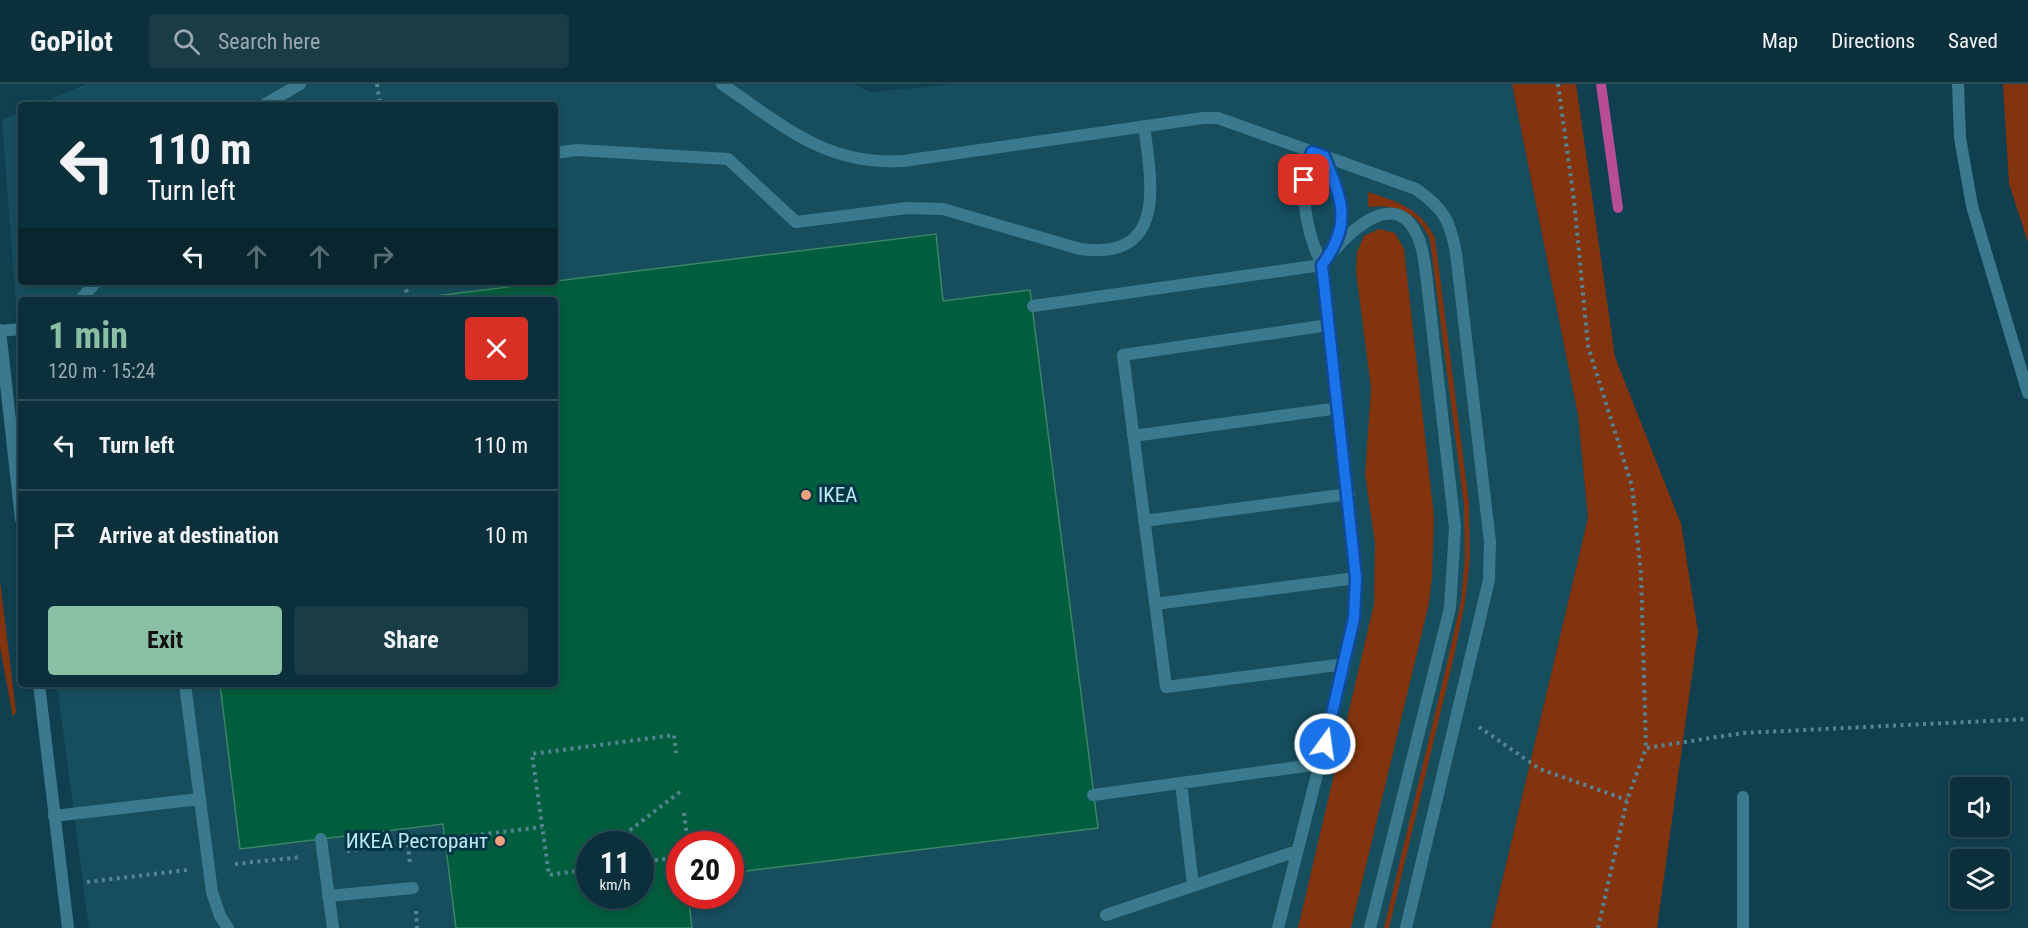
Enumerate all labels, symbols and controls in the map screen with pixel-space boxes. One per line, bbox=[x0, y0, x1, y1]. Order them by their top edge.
search box bbox=[149, 14, 569, 68]
text: GoPilot bbox=[30, 25, 113, 58]
icon: search bbox=[170, 25, 203, 58]
text: Search here bbox=[218, 29, 320, 54]
text: Map bbox=[1762, 29, 1798, 53]
text: Directions bbox=[1831, 29, 1915, 53]
text: Saved bbox=[1948, 29, 1998, 53]
text: 110 m bbox=[147, 125, 252, 174]
icon: left bbox=[48, 126, 126, 204]
pin bbox=[1278, 154, 1329, 205]
icon: arrive bbox=[1287, 163, 1320, 196]
text: Turn left bbox=[147, 175, 236, 207]
icon: left bbox=[177, 240, 210, 273]
icon: ahead bbox=[240, 240, 273, 273]
icon: ahead bbox=[303, 240, 336, 273]
icon: right bbox=[366, 240, 399, 273]
text: 1 min bbox=[48, 315, 128, 357]
button: close bbox=[465, 317, 528, 380]
text: 120 m · 15:24 bbox=[48, 359, 155, 383]
icon: left bbox=[48, 429, 81, 462]
text: Turn left bbox=[99, 433, 174, 458]
text: 110 m bbox=[474, 433, 528, 458]
place label: IKEA bbox=[818, 483, 857, 507]
marker: IKEA bbox=[799, 488, 813, 502]
icon: arrive bbox=[48, 519, 81, 552]
text: Arrive at destination bbox=[99, 523, 279, 548]
text: 10 m bbox=[485, 523, 528, 548]
button: Exit bbox=[48, 606, 282, 675]
button: Share bbox=[294, 606, 528, 675]
position arrow bbox=[1293, 712, 1357, 776]
map controls bbox=[1950, 777, 2010, 909]
button: sound bbox=[1950, 777, 2010, 837]
place label: ИКЕА Ресторант bbox=[346, 829, 488, 853]
speed limit sign: 20 bbox=[666, 831, 744, 909]
marker: ИКЕА Ресторант bbox=[493, 834, 507, 848]
text: 11 bbox=[600, 845, 630, 880]
button: layers bbox=[1950, 849, 2010, 909]
text: km/h bbox=[600, 876, 630, 894]

